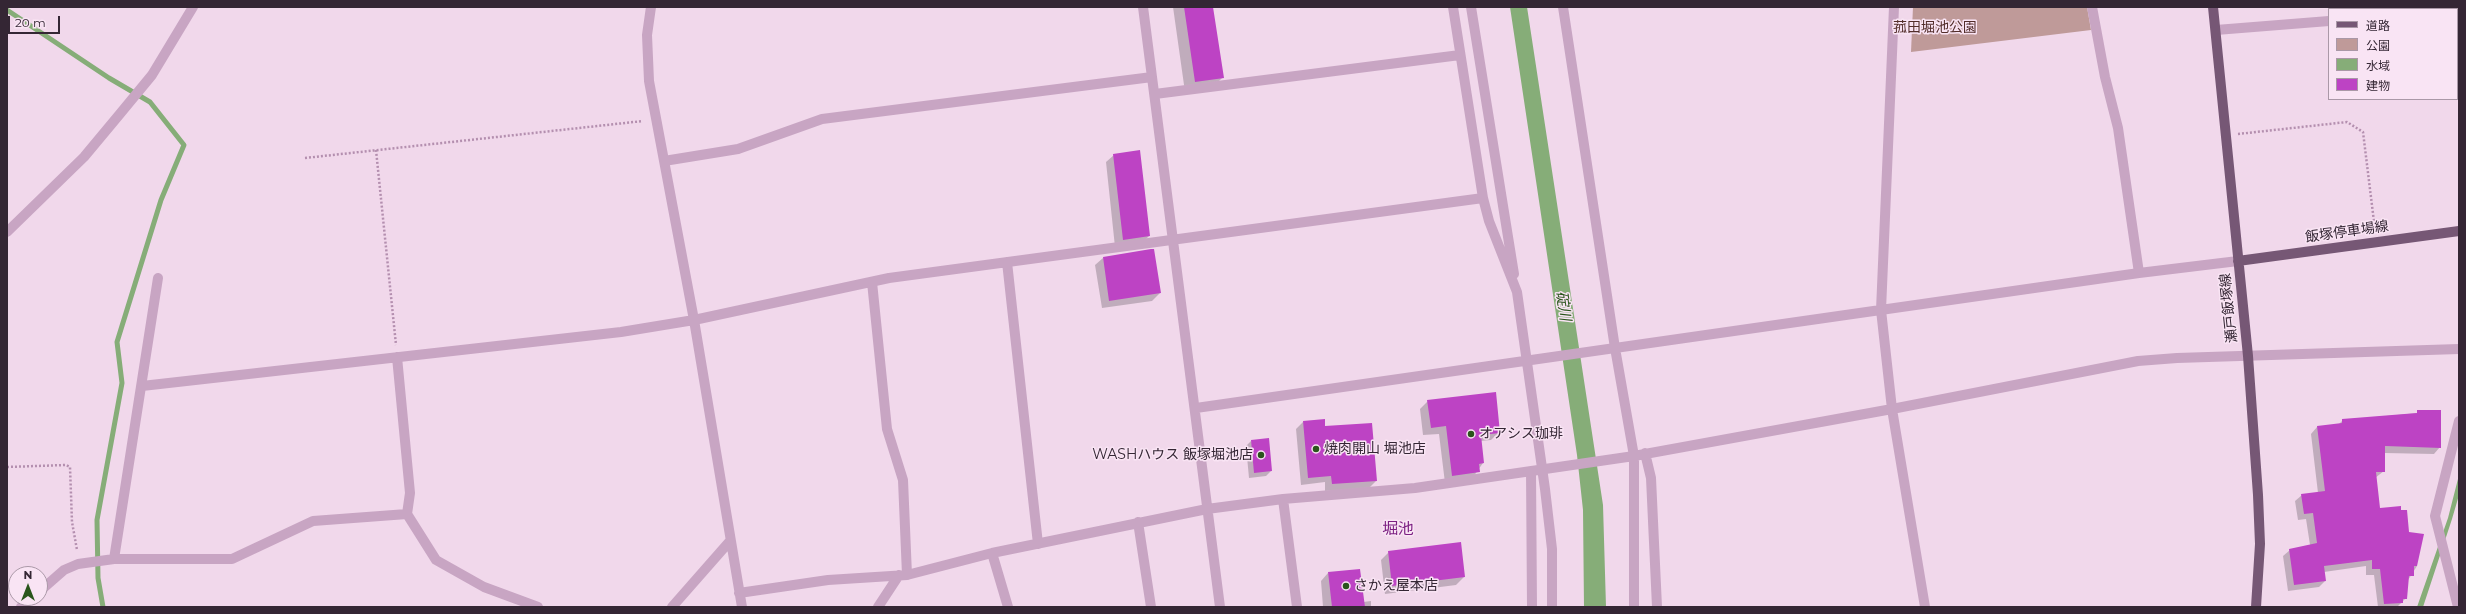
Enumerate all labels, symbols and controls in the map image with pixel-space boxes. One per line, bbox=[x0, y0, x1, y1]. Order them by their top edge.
scale bar bbox=[10, 8, 62, 34]
legend bbox=[2328, 8, 2458, 100]
text: 20 m bbox=[15, 15, 46, 30]
text: 道路 bbox=[2366, 18, 2390, 33]
park label: 菰田堀池公園 bbox=[1893, 20, 1977, 36]
text: 公園 bbox=[2366, 38, 2390, 53]
text: 水域 bbox=[2366, 58, 2390, 73]
text: 建物 bbox=[2366, 78, 2390, 93]
street label: 飯塚停車場線 bbox=[2304, 218, 2390, 246]
street label: 瀬戸飯塚線 bbox=[2217, 272, 2241, 344]
water label: 碇川 bbox=[1552, 290, 1574, 322]
place label: オアシス珈琲 bbox=[1479, 426, 1563, 442]
marker: オアシス珈琲 bbox=[1466, 429, 1476, 439]
place label: 焼肉開山 堀池店 bbox=[1324, 441, 1426, 457]
marker: 焼肉開山 堀池店 bbox=[1311, 444, 1321, 454]
place label: WASHハウス 飯塚堀池店 bbox=[1092, 447, 1253, 463]
marker: WASHハウス 飯塚堀池店 bbox=[1256, 450, 1266, 460]
district label: 堀池 bbox=[1382, 519, 1414, 539]
north arrow bbox=[8, 566, 48, 606]
text: N bbox=[24, 568, 32, 582]
place label: さかえ屋本店 bbox=[1354, 578, 1438, 594]
marker: さかえ屋本店 bbox=[1341, 581, 1351, 591]

